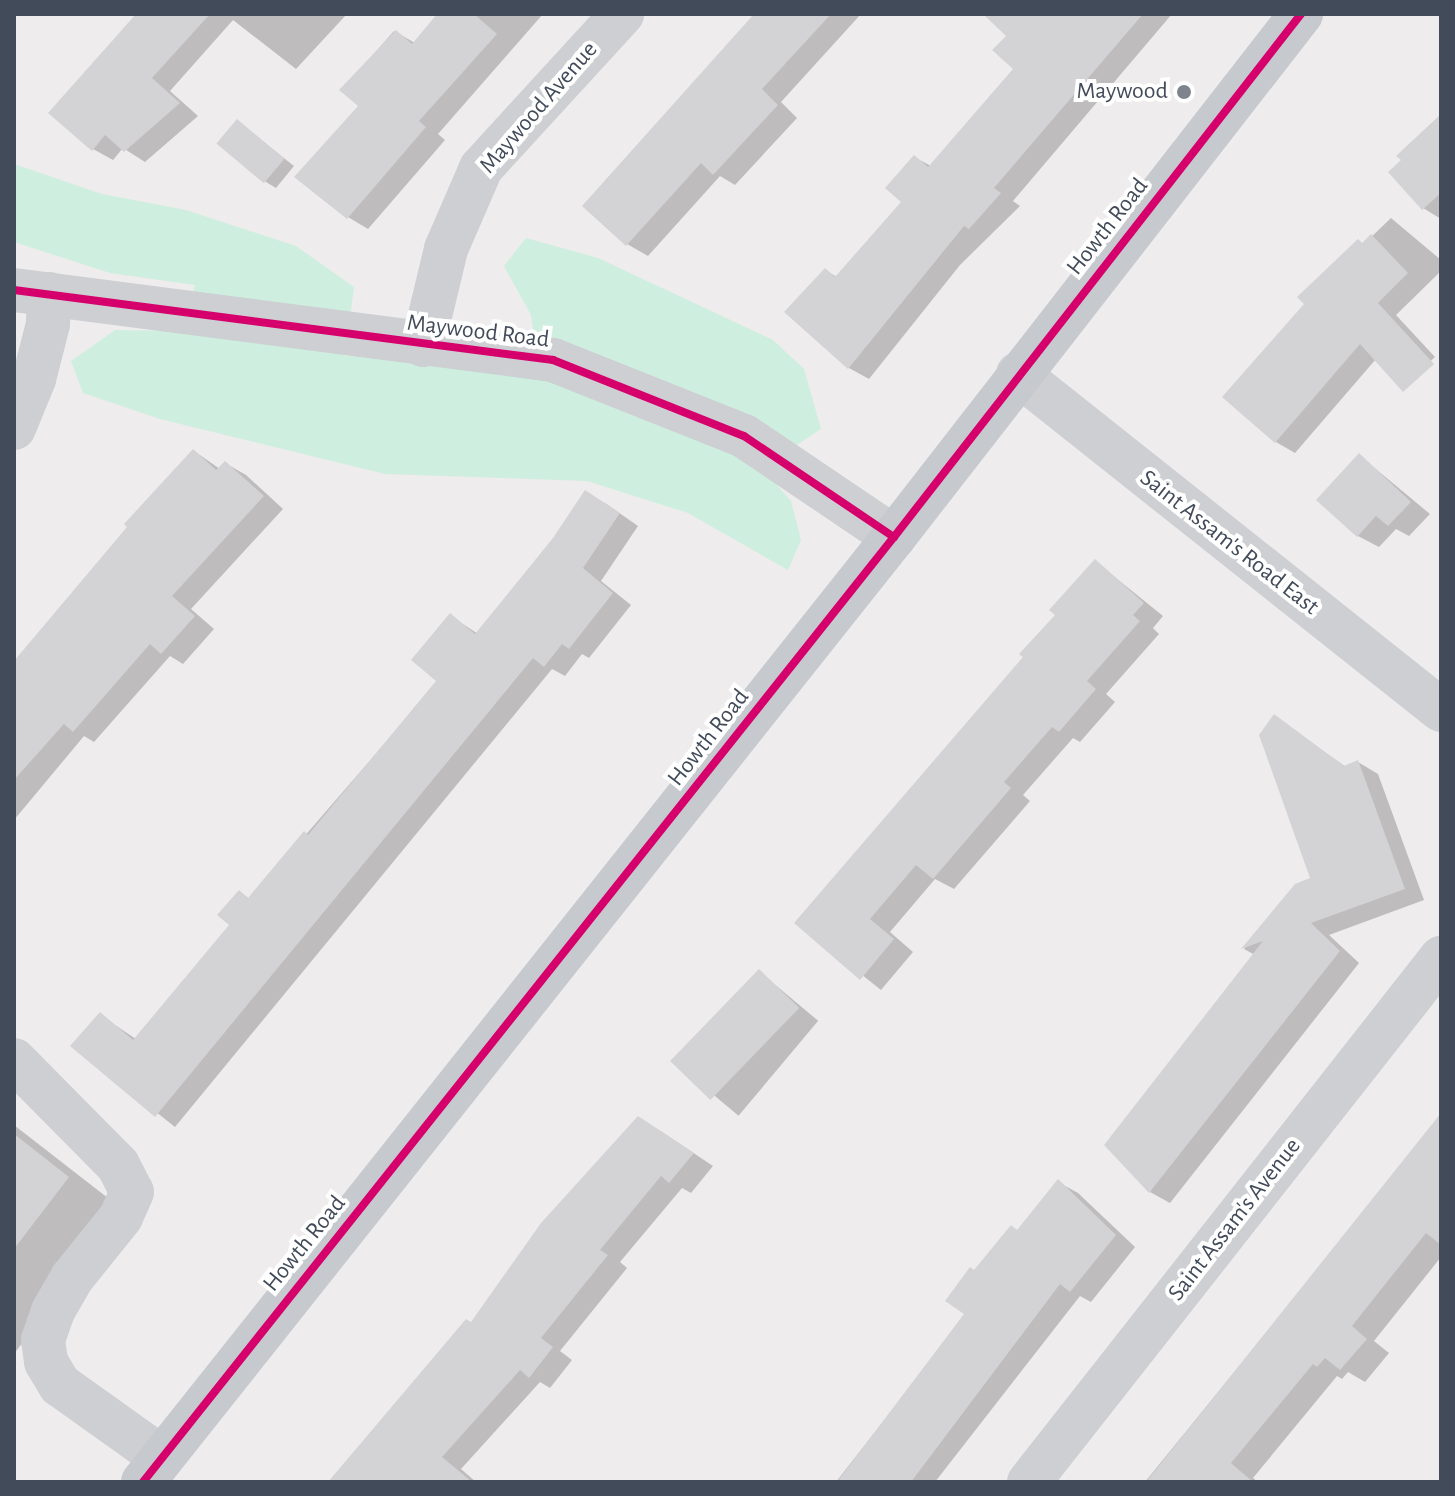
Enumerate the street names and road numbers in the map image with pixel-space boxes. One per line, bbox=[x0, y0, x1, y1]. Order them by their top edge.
street label: Maywood Avenue bbox=[474, 36, 604, 180]
street label: Howth Road bbox=[1061, 173, 1155, 281]
street label: Maywood Road bbox=[405, 309, 551, 355]
street label: Saint Assam's Road East bbox=[1134, 464, 1324, 622]
street label: Howth Road bbox=[662, 684, 756, 792]
street label: Saint Assam's Avenue bbox=[1162, 1133, 1308, 1307]
street label: Howth Road bbox=[257, 1190, 353, 1298]

